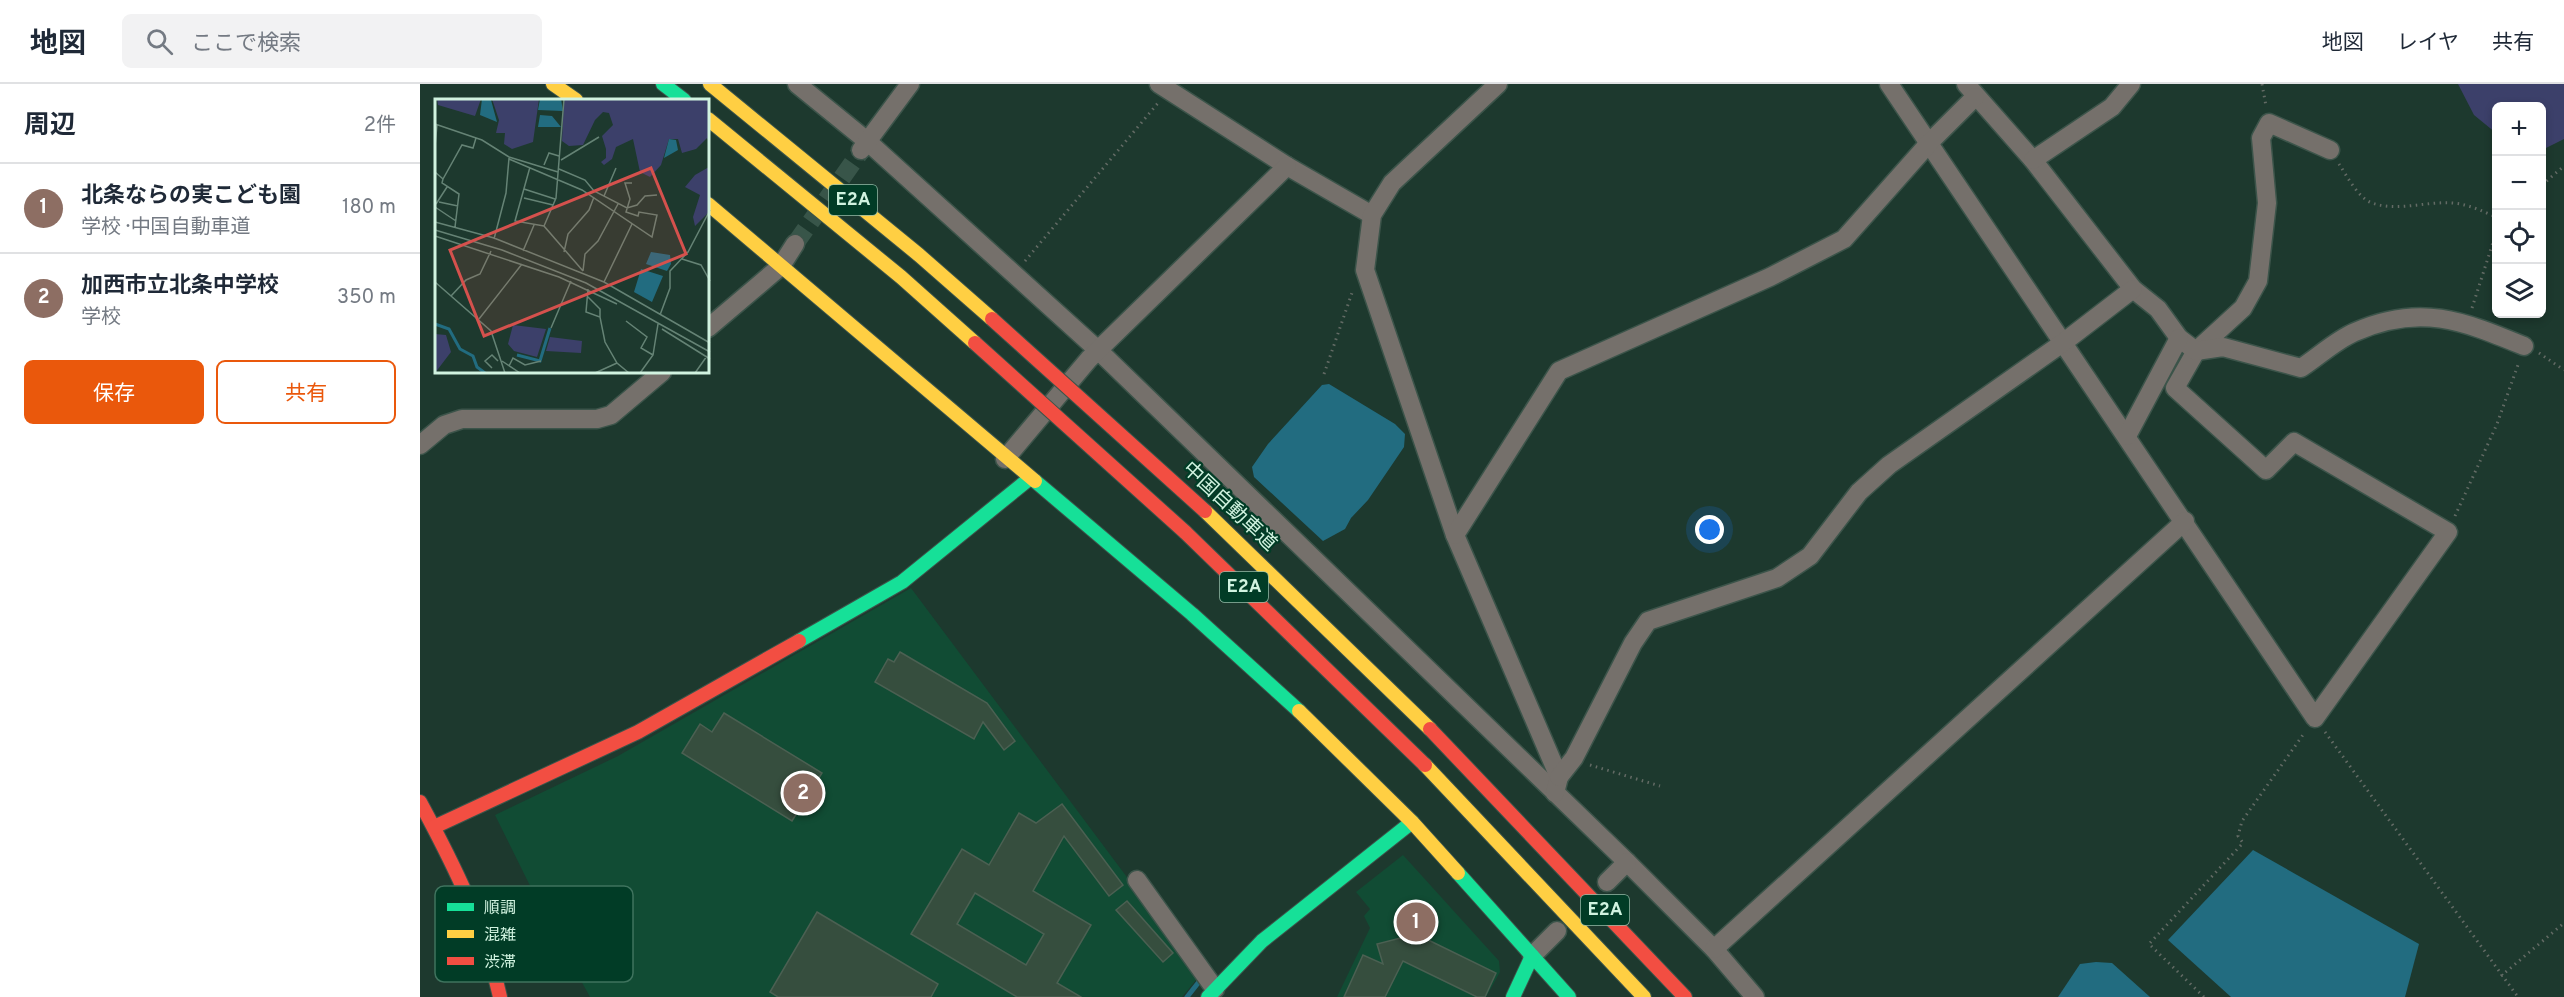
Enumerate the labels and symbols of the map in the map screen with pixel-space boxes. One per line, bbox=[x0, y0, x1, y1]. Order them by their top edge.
inset map bbox=[435, 99, 710, 374]
road number: E2A bbox=[829, 185, 877, 215]
street label: 中国自動車道 bbox=[1176, 457, 1282, 557]
your location bbox=[1695, 515, 1724, 544]
road number: E2A bbox=[1220, 572, 1268, 602]
pin: 2 bbox=[784, 770, 823, 816]
legend bbox=[435, 886, 633, 982]
road number: E2A bbox=[1581, 895, 1629, 925]
text: 順調 bbox=[484, 899, 516, 919]
pin: 1 bbox=[1396, 900, 1436, 944]
text: 混雑 bbox=[484, 926, 516, 946]
text: 渋滞 bbox=[484, 953, 516, 973]

